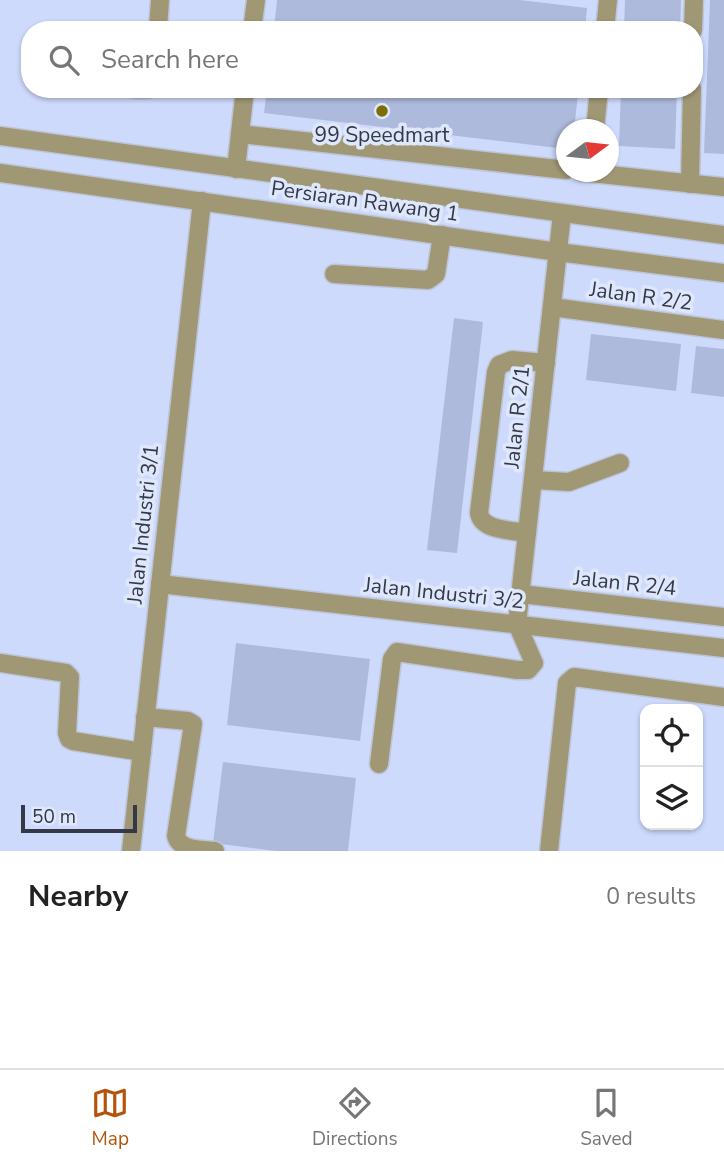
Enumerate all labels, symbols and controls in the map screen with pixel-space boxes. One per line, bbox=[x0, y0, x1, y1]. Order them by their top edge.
search box bbox=[21, 21, 703, 98]
icon: search bbox=[45, 41, 83, 79]
text: Search here bbox=[101, 42, 239, 77]
marker: 99 Speedmart bbox=[374, 103, 390, 119]
north arrow bbox=[556, 119, 619, 182]
place label: 99 Speedmart bbox=[315, 121, 450, 149]
street label: Persiaran Rawang 1 bbox=[269, 174, 461, 228]
street label: Jalan R 2/2 bbox=[587, 275, 694, 317]
street label: Jalan R 2/1 bbox=[498, 364, 536, 471]
street label: Jalan Industri 3/1 bbox=[121, 443, 165, 606]
street label: Jalan R 2/4 bbox=[571, 564, 678, 602]
street label: Jalan Industri 3/2 bbox=[362, 571, 525, 615]
map controls bbox=[640, 704, 703, 830]
button: locate bbox=[640, 704, 703, 767]
button: layers bbox=[640, 767, 703, 830]
scale bar bbox=[21, 802, 136, 834]
text: 50 m bbox=[32, 804, 76, 830]
text: Nearby bbox=[28, 876, 128, 917]
text: 0 results bbox=[606, 881, 696, 912]
tab: Map bbox=[91, 1084, 129, 1152]
tab: Directions bbox=[312, 1084, 398, 1152]
tab: Saved bbox=[580, 1084, 633, 1152]

